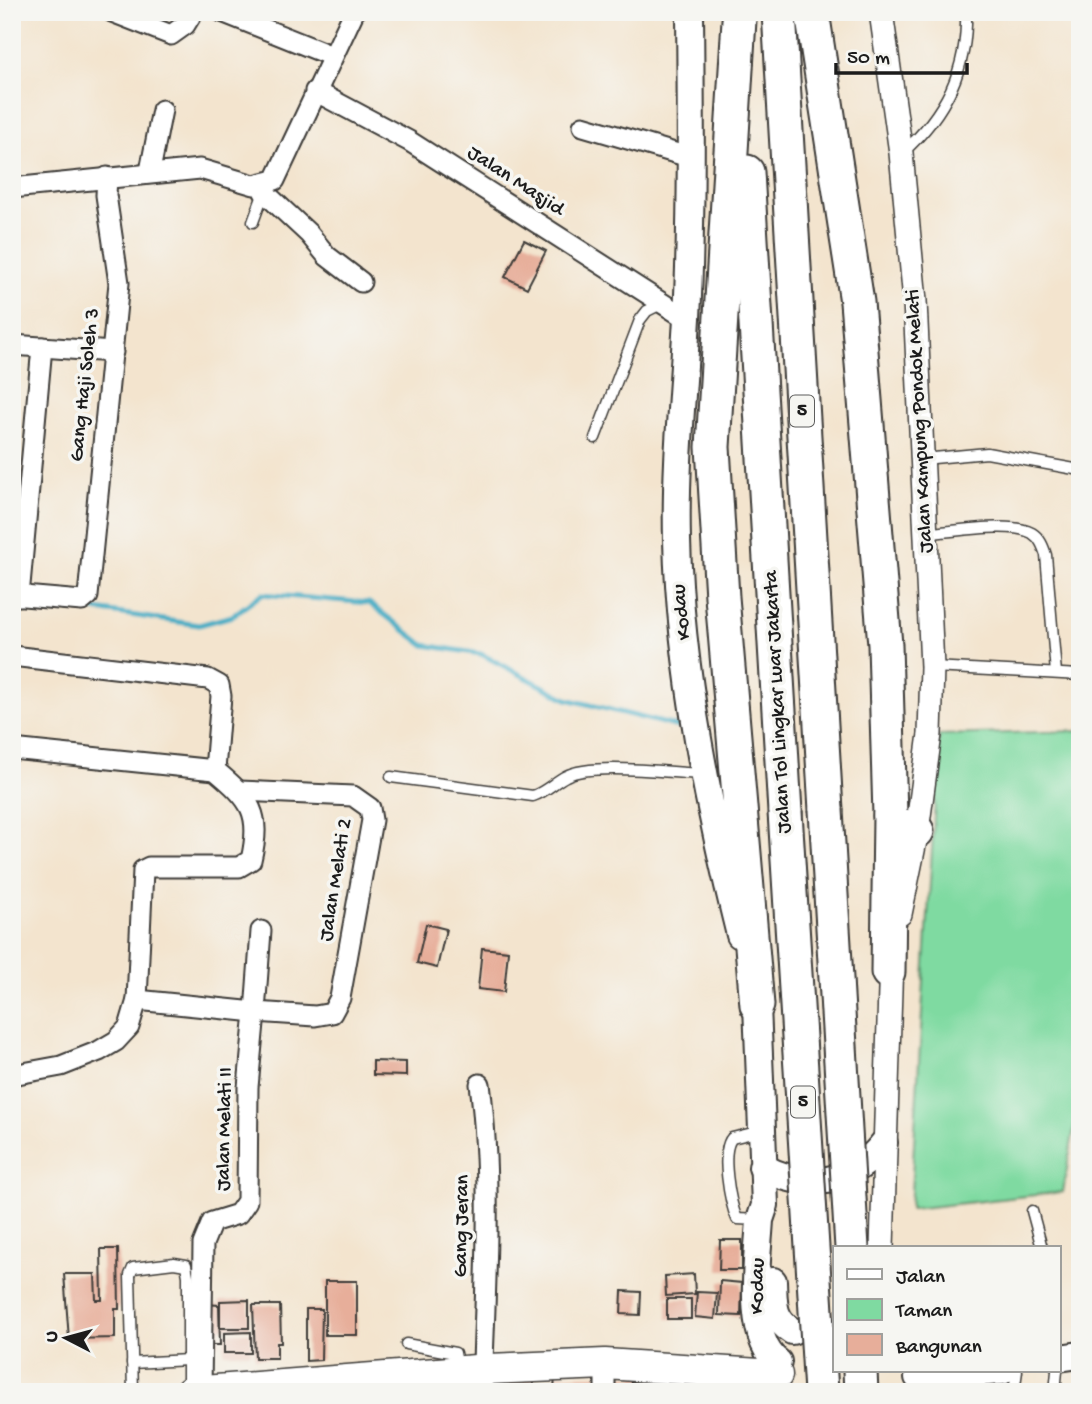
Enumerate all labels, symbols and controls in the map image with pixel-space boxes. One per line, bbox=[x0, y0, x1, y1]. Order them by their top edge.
scale bar bbox=[836, 32, 968, 76]
text: 50 m bbox=[847, 47, 890, 72]
street label: Jalan Masjid bbox=[462, 141, 570, 224]
street label: Jalan Kampung Pondok Melati bbox=[902, 288, 940, 554]
street label: Gang Haji Soleh 3 bbox=[66, 307, 106, 463]
road number: 5 bbox=[790, 396, 814, 426]
street label: Jalan Tol Lingkar Luar Jakarta bbox=[760, 569, 798, 834]
street label: Kodau bbox=[668, 583, 698, 641]
street label: Jalan Melati 2 bbox=[315, 817, 359, 943]
street label: Jalan Melati II bbox=[212, 1067, 240, 1191]
road number: 5 bbox=[791, 1086, 815, 1118]
street label: Gang Jeran bbox=[450, 1174, 476, 1278]
legend bbox=[833, 1246, 1060, 1372]
street label: Kodau bbox=[746, 1258, 772, 1314]
text: Jalan bbox=[896, 1266, 945, 1291]
text: Taman bbox=[895, 1300, 952, 1325]
north arrow bbox=[32, 1302, 102, 1372]
text: U bbox=[41, 1330, 65, 1343]
text: Bangunan bbox=[895, 1336, 982, 1361]

